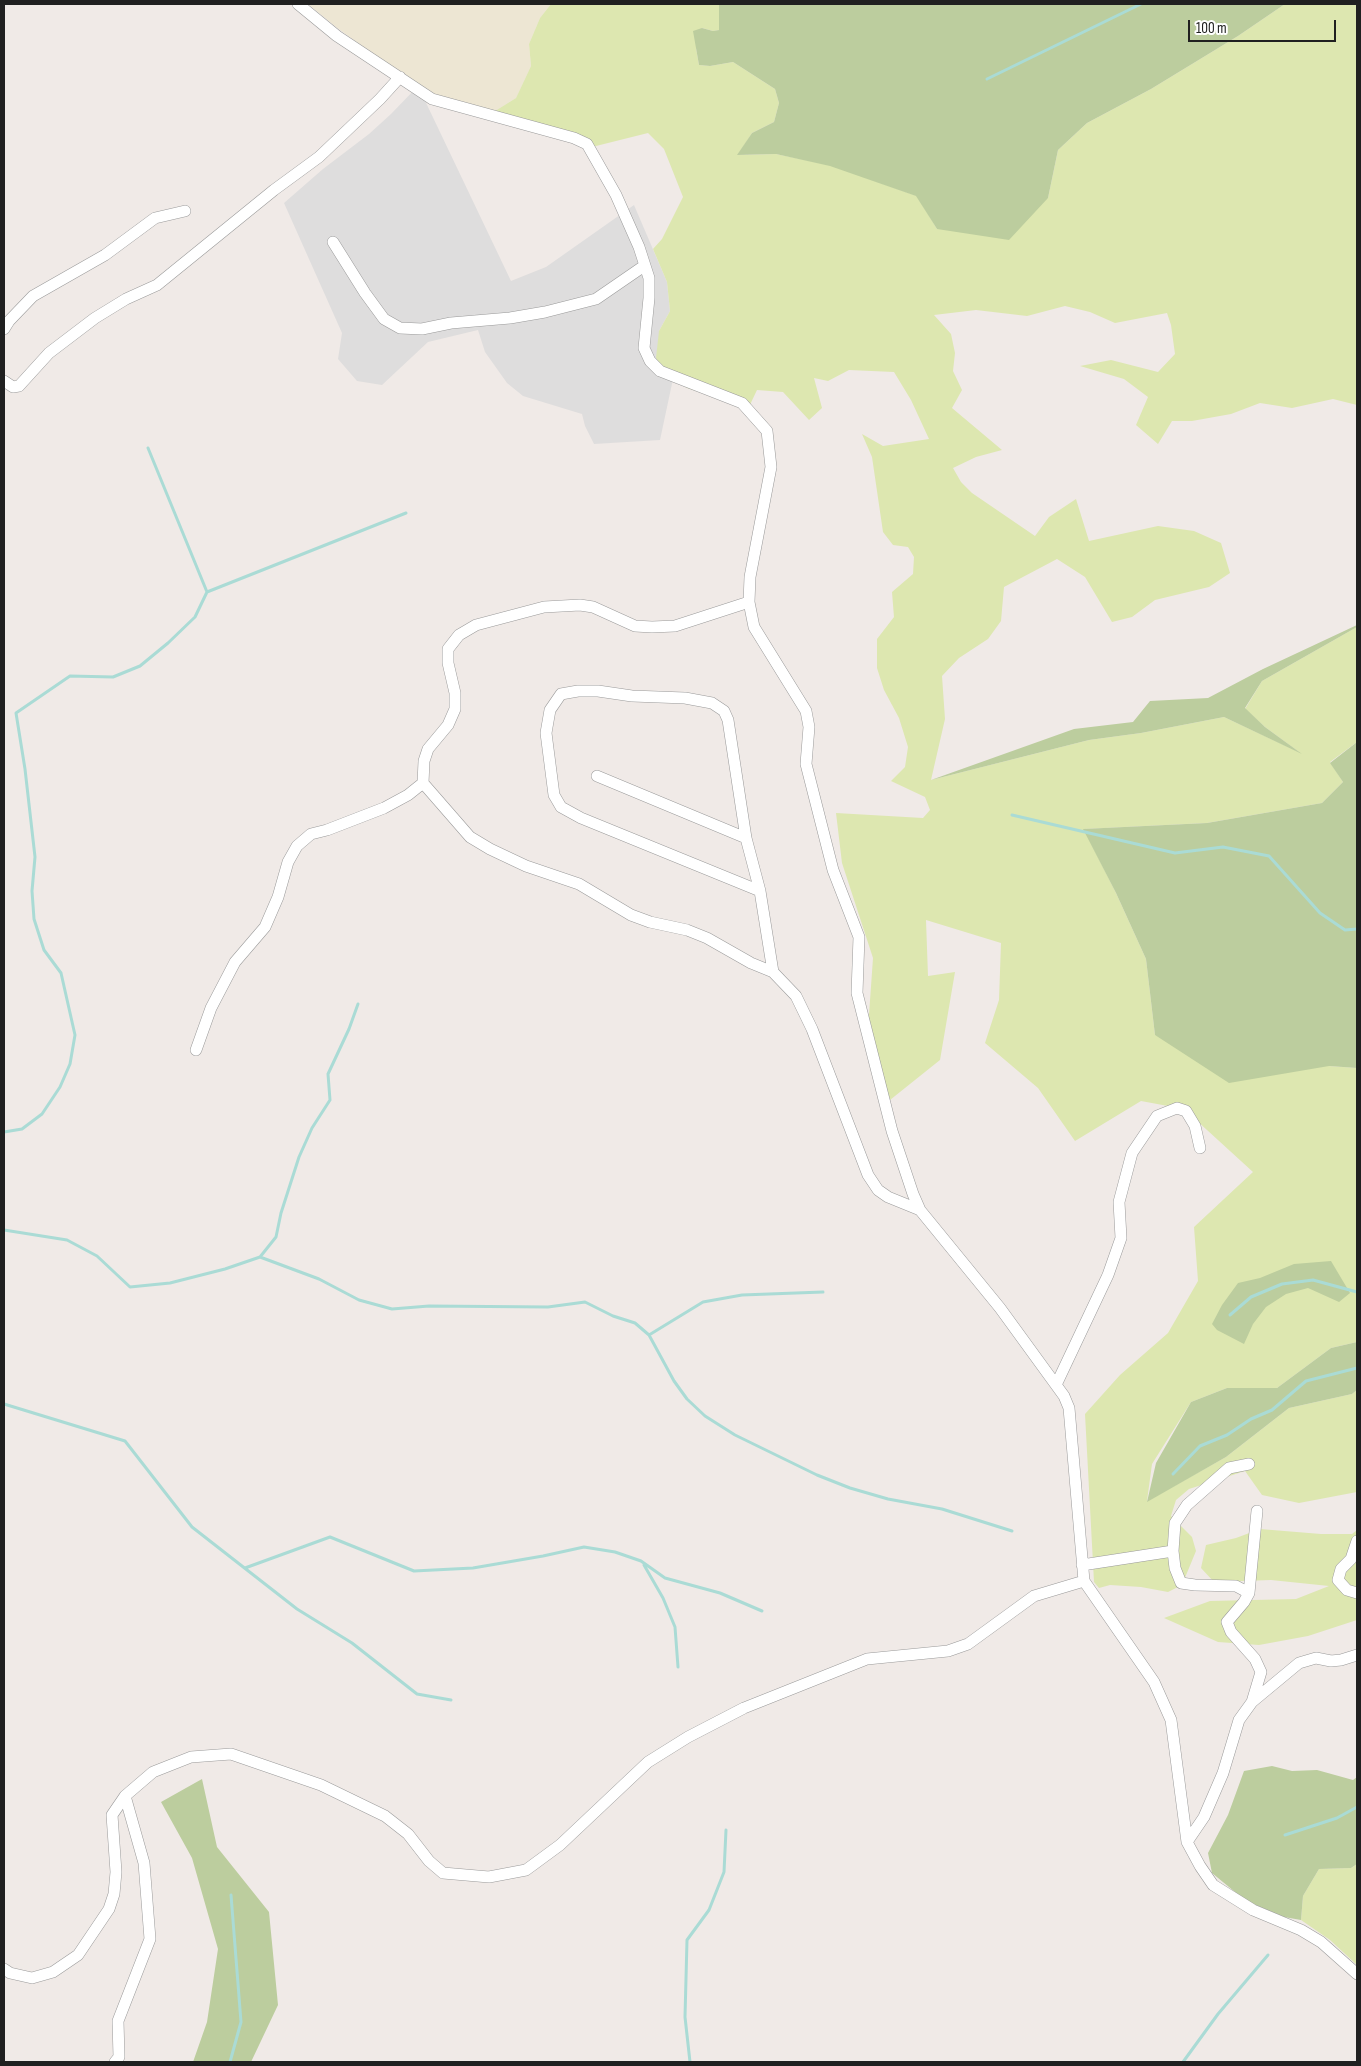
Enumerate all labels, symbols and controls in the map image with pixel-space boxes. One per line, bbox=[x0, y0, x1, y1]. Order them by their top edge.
scale bar bbox=[1191, 10, 1338, 42]
text: 100 m bbox=[1196, 19, 1227, 38]

